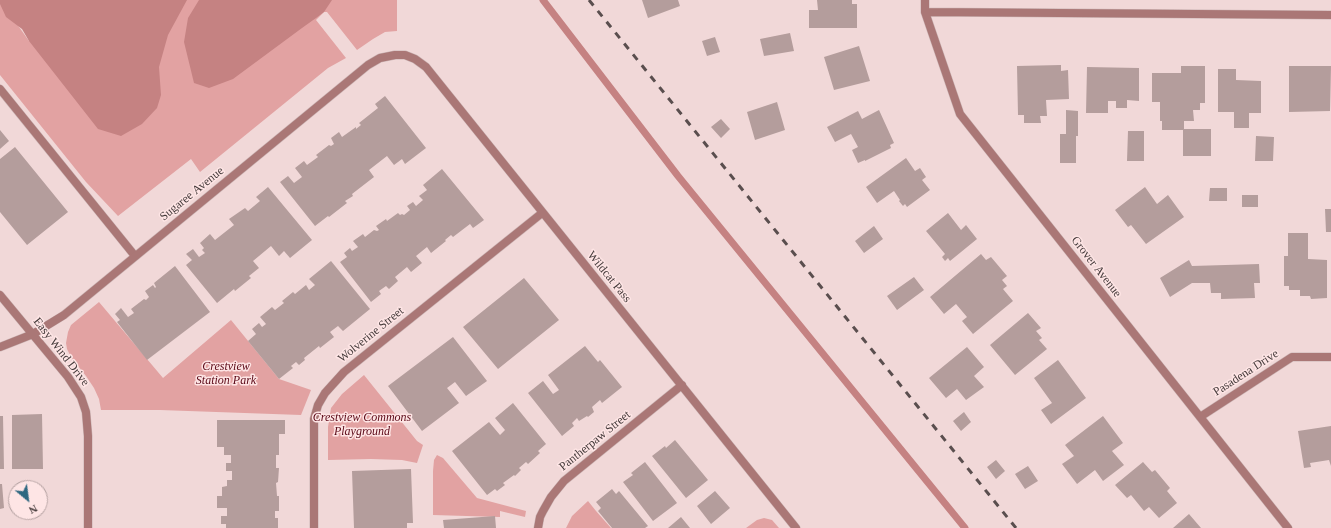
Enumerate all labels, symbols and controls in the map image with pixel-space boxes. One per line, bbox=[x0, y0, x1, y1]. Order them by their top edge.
street label: Sugaree Avenue bbox=[157, 164, 227, 224]
street label: Grover Avenue bbox=[1068, 234, 1124, 300]
street label: Wildcat Pass bbox=[584, 248, 634, 306]
street label: Wolverine Street bbox=[335, 304, 407, 366]
street label: Easy Wind Drive bbox=[30, 315, 92, 389]
street label: Pasadena Drive bbox=[1211, 347, 1281, 399]
park label: Crestview Station Park bbox=[196, 360, 256, 388]
street label: Pantherpaw Street bbox=[556, 408, 634, 474]
park label: Crestview Commons Playground bbox=[313, 411, 411, 439]
north arrow bbox=[8, 480, 48, 520]
text: N bbox=[27, 502, 40, 517]

